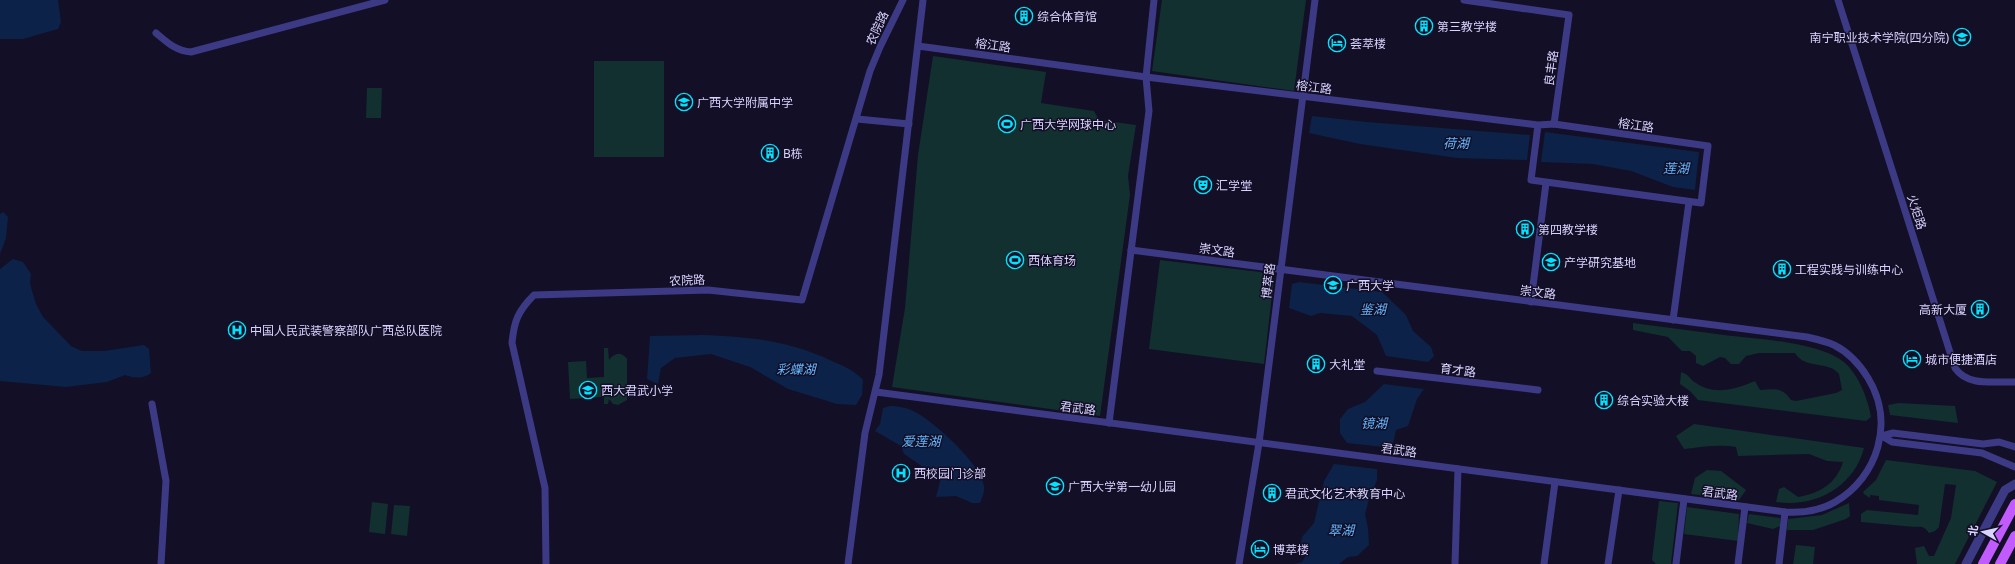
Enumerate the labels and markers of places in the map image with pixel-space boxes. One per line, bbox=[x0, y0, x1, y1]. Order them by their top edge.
building icon: 综合体育馆 bbox=[1014, 6, 1034, 26]
place label: 综合体育馆 bbox=[1037, 8, 1097, 25]
building icon: 第三教学楼 bbox=[1414, 16, 1434, 36]
place label: 第三教学楼 bbox=[1437, 18, 1497, 35]
school or university icon: 南宁职业技术学院(四分院) bbox=[1952, 27, 1972, 47]
place label: 南宁职业技术学院(四分院) bbox=[1810, 29, 1949, 46]
hotel icon: 荟萃楼 bbox=[1327, 33, 1347, 53]
place label: 荟萃楼 bbox=[1350, 35, 1386, 52]
school or university icon: 广西大学附属中学 bbox=[674, 92, 694, 112]
place label: 广西大学附属中学 bbox=[697, 94, 793, 111]
sports icon: 广西大学网球中心 bbox=[997, 114, 1017, 134]
place label: 广西大学网球中心 bbox=[1020, 116, 1116, 133]
building icon: B栋 bbox=[760, 143, 780, 163]
place label: B栋 bbox=[783, 145, 803, 162]
theatre icon: 汇学堂 bbox=[1193, 175, 1213, 195]
place label: 汇学堂 bbox=[1216, 177, 1252, 194]
building icon: 第四教学楼 bbox=[1515, 219, 1535, 239]
place label: 第四教学楼 bbox=[1538, 221, 1598, 238]
sports icon: 西体育场 bbox=[1005, 250, 1025, 270]
place label: 西体育场 bbox=[1028, 252, 1076, 269]
school or university icon: 产学研究基地 bbox=[1541, 252, 1561, 272]
place label: 产学研究基地 bbox=[1564, 254, 1636, 271]
building icon: 工程实践与训练中心 bbox=[1772, 259, 1792, 279]
place label: 工程实践与训练中心 bbox=[1795, 261, 1903, 278]
school or university icon: 广西大学 bbox=[1323, 275, 1343, 295]
place label: 广西大学 bbox=[1346, 277, 1394, 294]
building icon: 高新大厦 bbox=[1970, 299, 1990, 319]
place label: 高新大厦 bbox=[1919, 301, 1967, 318]
hospital icon: 中国人民武装警察部队广西总队医院 bbox=[227, 320, 247, 340]
place label: 中国人民武装警察部队广西总队医院 bbox=[250, 322, 442, 339]
hotel icon: 城市便捷酒店 bbox=[1902, 349, 1922, 369]
place label: 城市便捷酒店 bbox=[1925, 351, 1997, 368]
building icon: 大礼堂 bbox=[1306, 354, 1326, 374]
place label: 大礼堂 bbox=[1329, 356, 1365, 373]
school or university icon: 西大君武小学 bbox=[578, 380, 598, 400]
place label: 西大君武小学 bbox=[601, 382, 673, 399]
building icon: 综合实验大楼 bbox=[1594, 390, 1614, 410]
place label: 综合实验大楼 bbox=[1617, 392, 1689, 409]
hospital icon: 西校园门诊部 bbox=[891, 463, 911, 483]
place label: 西校园门诊部 bbox=[914, 465, 986, 482]
school or university icon: 广西大学第一幼儿园 bbox=[1045, 476, 1065, 496]
place label: 广西大学第一幼儿园 bbox=[1068, 478, 1176, 495]
building icon: 君武文化艺术教育中心 bbox=[1262, 483, 1282, 503]
place label: 君武文化艺术教育中心 bbox=[1285, 485, 1405, 502]
hotel icon: 博萃楼 bbox=[1250, 539, 1270, 559]
place label: 博萃楼 bbox=[1273, 541, 1309, 558]

